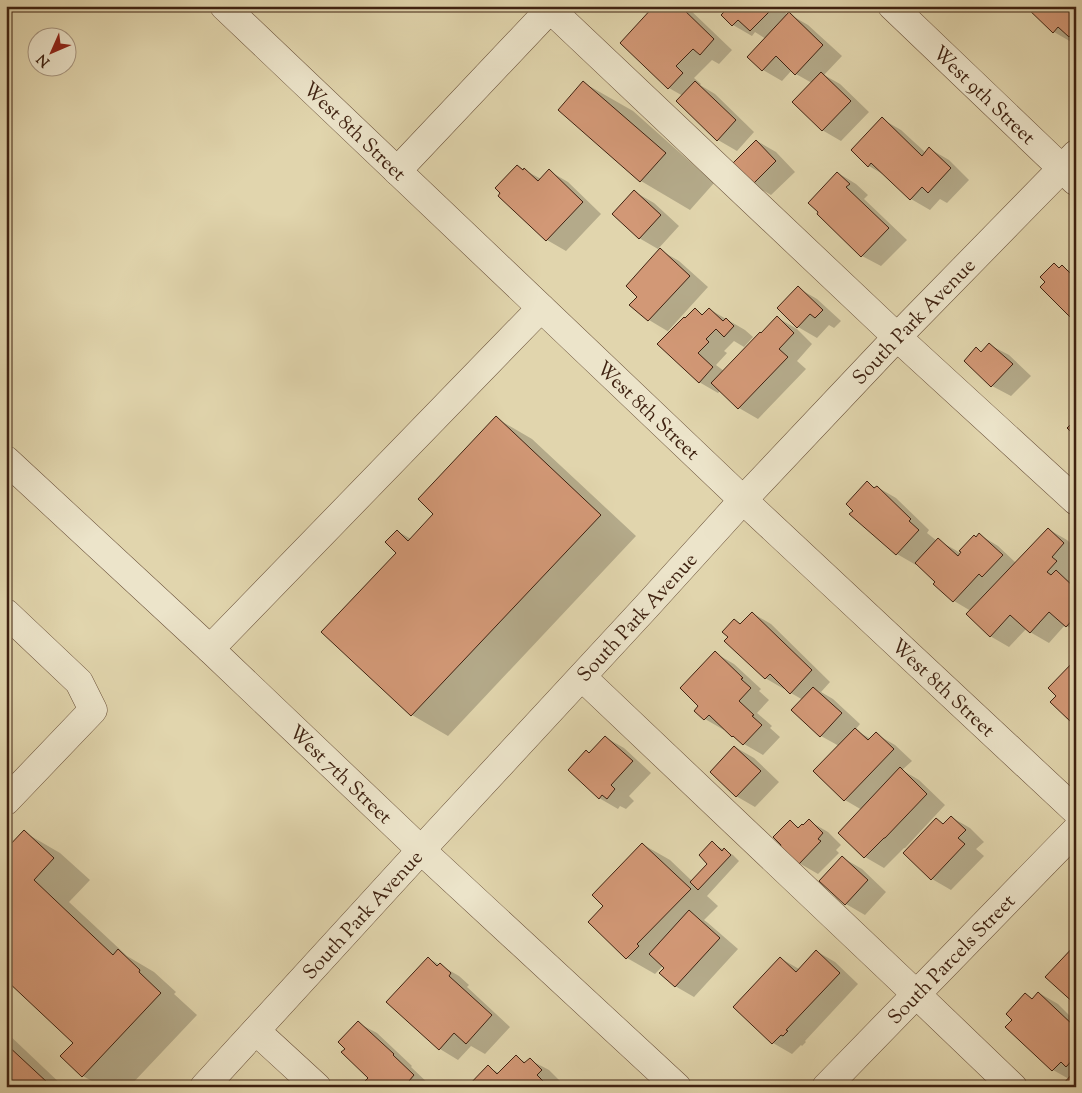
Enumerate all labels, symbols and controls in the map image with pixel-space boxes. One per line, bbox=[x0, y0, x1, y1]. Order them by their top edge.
north arrow bbox=[28, 28, 78, 78]
street label: West 9th Street bbox=[925, 40, 1041, 153]
text: N bbox=[33, 49, 55, 71]
street label: West 8th Street bbox=[295, 76, 412, 189]
street label: South Park Avenue bbox=[847, 253, 983, 393]
street label: West 8th Street bbox=[589, 355, 705, 468]
street label: South Park Avenue bbox=[571, 547, 705, 690]
street label: West 8th Street bbox=[883, 633, 1001, 745]
street label: West 7th Street bbox=[281, 719, 398, 832]
street label: South Park Avenue bbox=[297, 845, 431, 987]
street label: South Parcels Street bbox=[882, 888, 1023, 1032]

